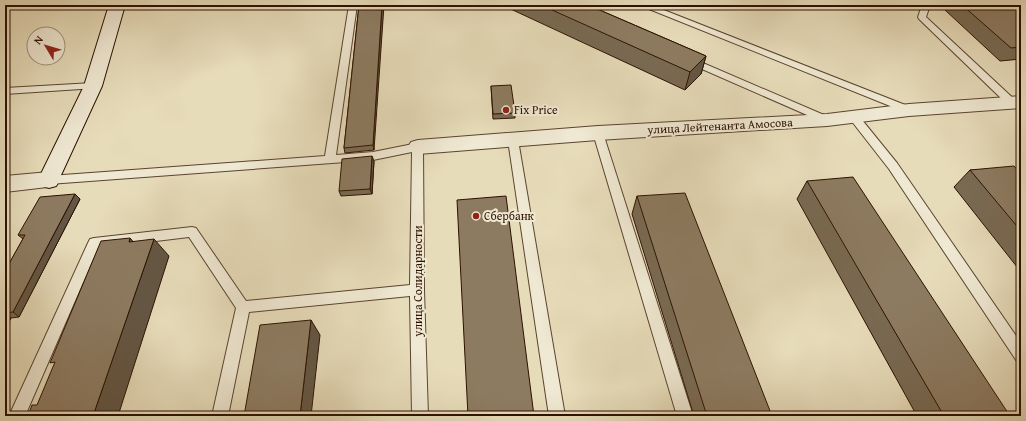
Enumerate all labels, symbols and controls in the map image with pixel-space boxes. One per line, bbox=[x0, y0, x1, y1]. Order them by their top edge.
north arrow bbox=[26, 26, 66, 66]
text: N bbox=[30, 32, 47, 48]
place label: Fix Price bbox=[514, 101, 558, 118]
marker: Fix Price bbox=[501, 105, 511, 115]
street label: улица Лейтенанта Амосова bbox=[646, 113, 793, 138]
place label: Сбербанк bbox=[484, 207, 535, 224]
marker: Сбербанк bbox=[471, 211, 481, 221]
street label: улица Солидарности bbox=[409, 225, 426, 338]

